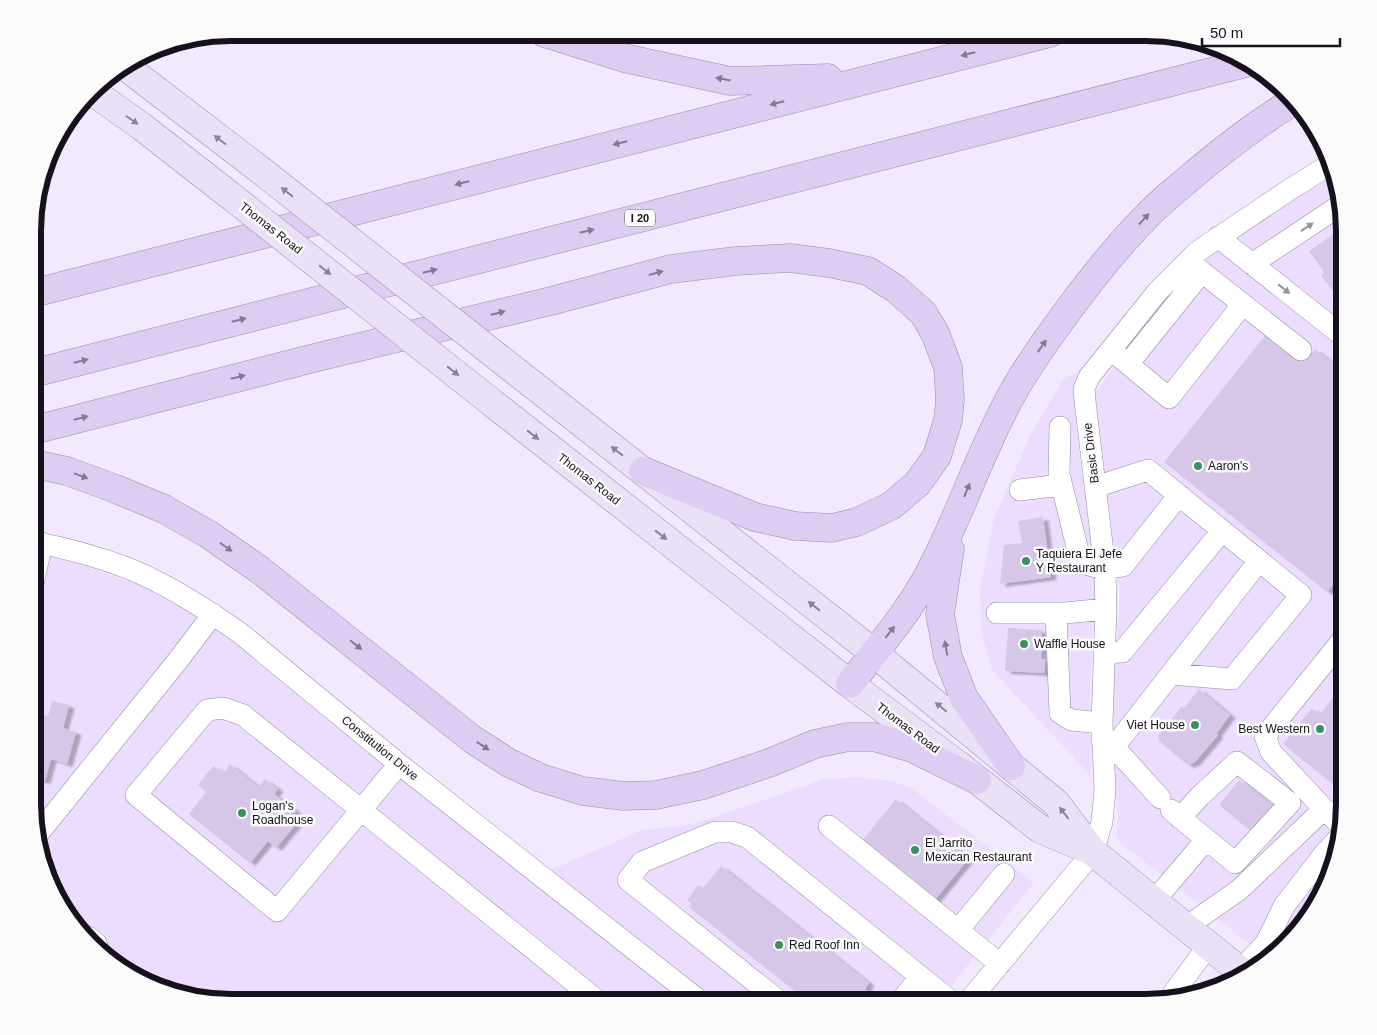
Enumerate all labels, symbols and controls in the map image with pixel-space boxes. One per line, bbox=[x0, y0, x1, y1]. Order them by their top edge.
scale bar bbox=[1202, 15, 1340, 47]
text: 50 m bbox=[1210, 24, 1243, 41]
one-way arrow bbox=[961, 50, 976, 58]
one-way arrow bbox=[715, 75, 731, 83]
one-way arrow bbox=[770, 99, 785, 107]
one-way arrow bbox=[126, 115, 139, 125]
one-way arrow bbox=[214, 134, 227, 145]
one-way arrow bbox=[612, 139, 627, 147]
one-way arrow bbox=[455, 179, 470, 187]
one-way arrow bbox=[281, 186, 294, 197]
street label: Thomas Road bbox=[237, 199, 305, 257]
road number: I 20 bbox=[625, 210, 655, 227]
one-way arrow bbox=[1138, 214, 1150, 226]
one-way arrow bbox=[1300, 222, 1314, 232]
one-way arrow bbox=[580, 227, 595, 235]
one-way arrow bbox=[318, 265, 331, 276]
one-way arrow bbox=[422, 267, 437, 275]
one-way arrow bbox=[648, 269, 663, 277]
one-way arrow bbox=[1277, 284, 1290, 295]
one-way arrow bbox=[491, 309, 506, 317]
one-way arrow bbox=[231, 316, 246, 324]
one-way arrow bbox=[1037, 339, 1047, 353]
one-way arrow bbox=[74, 356, 89, 364]
one-way arrow bbox=[446, 366, 459, 377]
one-way arrow bbox=[231, 373, 246, 381]
one-way arrow bbox=[73, 414, 89, 422]
street label: Basic Drive bbox=[1080, 422, 1102, 484]
one-way arrow bbox=[526, 429, 539, 440]
one-way arrow bbox=[611, 446, 624, 456]
street label: Thomas Road bbox=[555, 450, 623, 508]
place label: Aaron's bbox=[1208, 459, 1248, 473]
marker: Aaron's bbox=[1192, 460, 1204, 472]
one-way arrow bbox=[74, 472, 89, 480]
one-way arrow bbox=[964, 483, 972, 497]
one-way arrow bbox=[654, 530, 667, 541]
one-way arrow bbox=[220, 542, 233, 552]
place label: Taquiera El Jefe Y Restaurant bbox=[1036, 547, 1122, 575]
marker: Taquiera El Jefe Y Restaurant bbox=[1020, 555, 1032, 567]
one-way arrow bbox=[808, 600, 821, 611]
one-way arrow bbox=[885, 625, 895, 639]
place label: Waffle House bbox=[1034, 637, 1106, 651]
marker: Waffle House bbox=[1018, 638, 1030, 650]
one-way arrow bbox=[941, 639, 949, 655]
one-way arrow bbox=[349, 640, 362, 651]
street label: Thomas Road bbox=[874, 700, 942, 756]
one-way arrow bbox=[934, 702, 947, 713]
street label: Constitution Drive bbox=[339, 713, 421, 783]
place label: Viet House bbox=[1127, 718, 1185, 732]
marker: Viet House bbox=[1189, 719, 1201, 731]
place label: Best Western bbox=[1238, 722, 1310, 736]
marker: Best Western bbox=[1314, 723, 1326, 735]
one-way arrow bbox=[476, 741, 490, 751]
place label: Logan's Roadhouse bbox=[252, 799, 314, 827]
marker: Logan's Roadhouse bbox=[236, 807, 248, 819]
one-way arrow bbox=[1058, 807, 1069, 820]
place label: El Jarrito Mexican Restaurant bbox=[925, 836, 1032, 864]
marker: El Jarrito Mexican Restaurant bbox=[909, 844, 921, 856]
place label: Red Roof Inn bbox=[789, 938, 860, 952]
marker: Red Roof Inn bbox=[773, 939, 785, 951]

